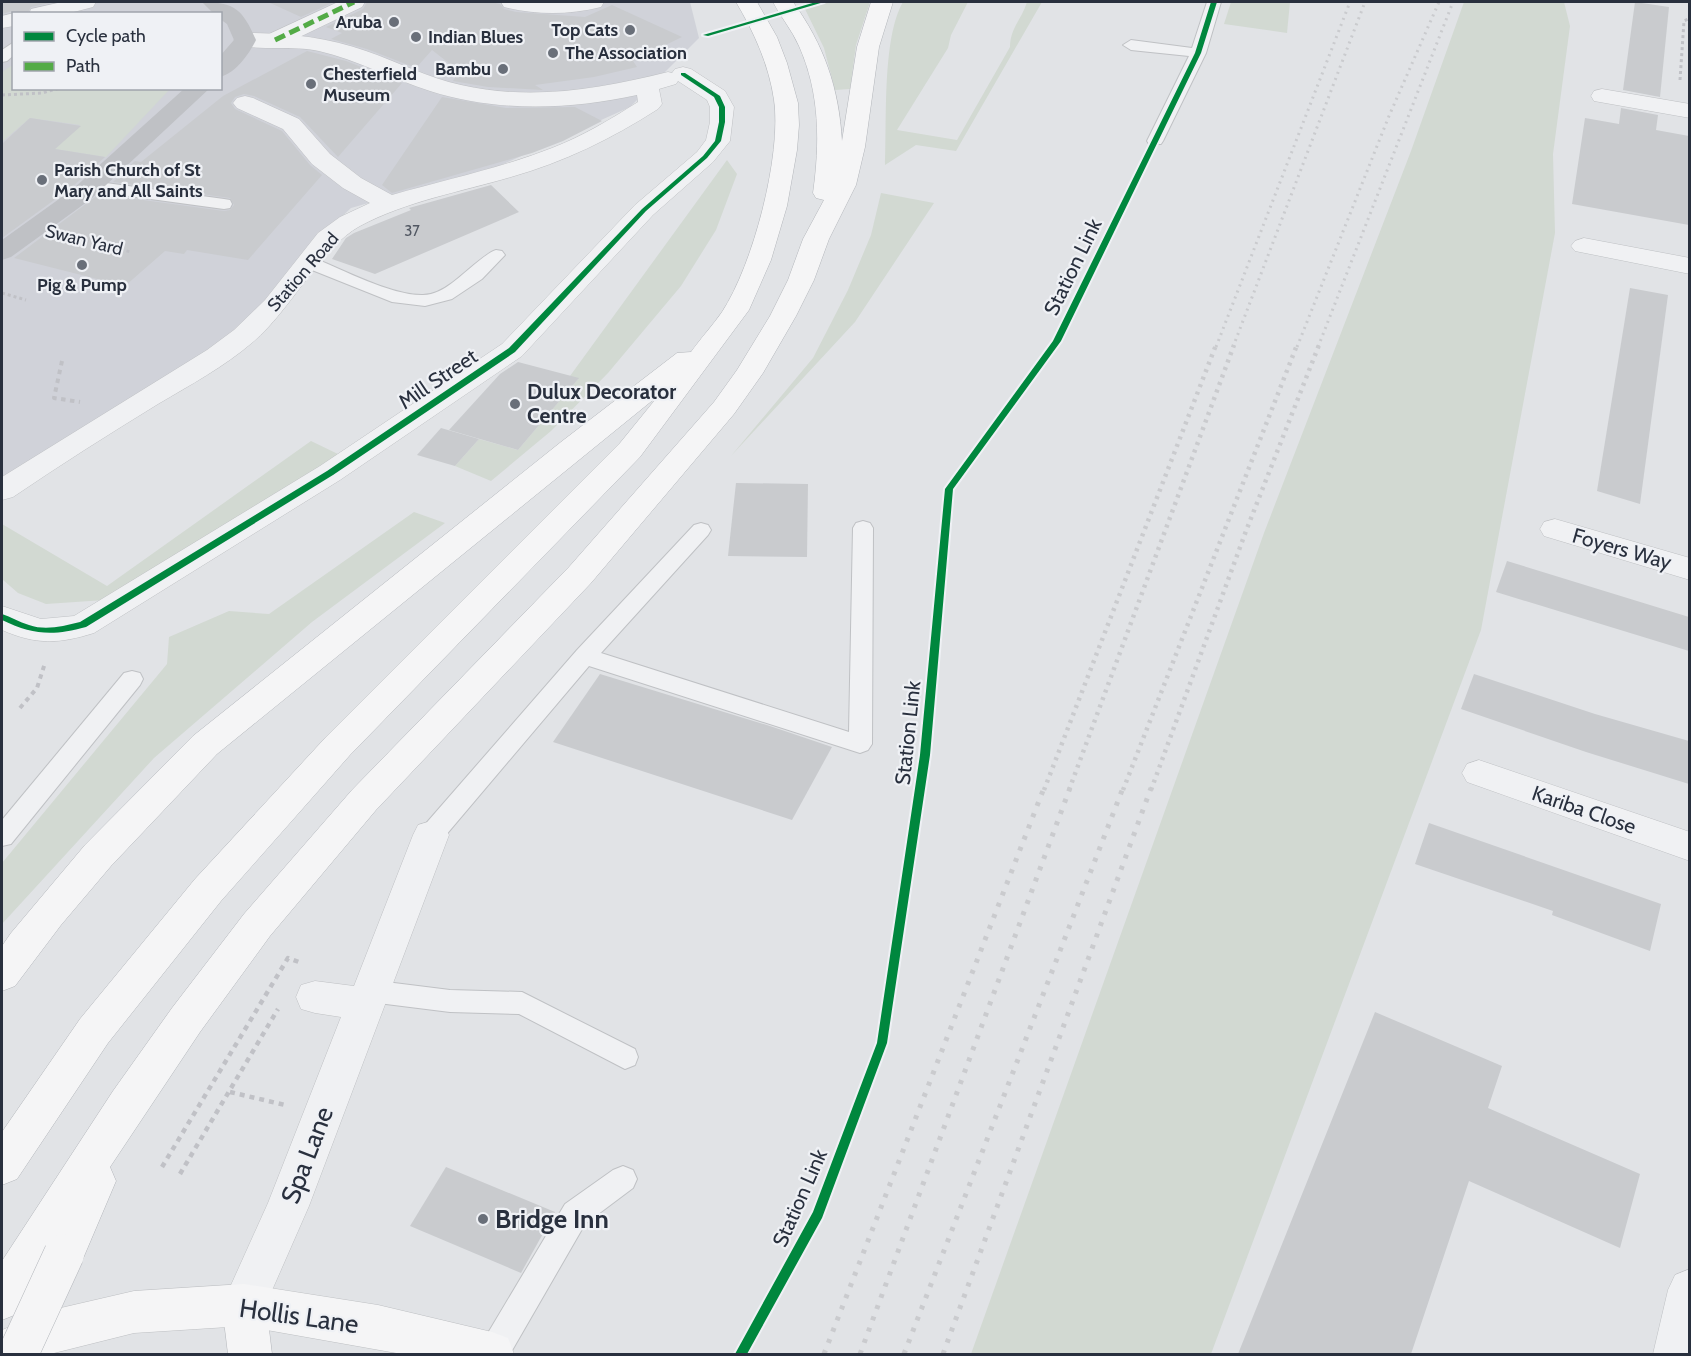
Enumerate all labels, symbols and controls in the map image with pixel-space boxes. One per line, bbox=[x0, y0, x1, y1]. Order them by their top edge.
place label: Aruba bbox=[336, 11, 382, 33]
legend bbox=[12, 12, 222, 90]
marker: Aruba bbox=[387, 15, 401, 29]
place label: Top Cats bbox=[551, 19, 618, 41]
marker: Top Cats bbox=[623, 23, 637, 37]
text: Cycle path bbox=[66, 25, 146, 47]
place label: Indian Blues bbox=[428, 26, 523, 48]
marker: Indian Blues bbox=[409, 30, 423, 44]
place label: The Association bbox=[565, 42, 687, 64]
marker: The Association bbox=[546, 46, 560, 60]
text: Path bbox=[66, 55, 100, 77]
place label: Bambu bbox=[435, 58, 491, 80]
marker: Bambu bbox=[496, 62, 510, 76]
place label: Chesterfield Museum bbox=[323, 63, 417, 106]
marker: Chesterfield Museum bbox=[304, 77, 318, 91]
place label: Parish Church of St Mary and All Saints bbox=[54, 159, 203, 202]
marker: Parish Church of St Mary and All Saints bbox=[35, 173, 49, 187]
street label: Station Link bbox=[1038, 214, 1107, 319]
street label: Swan Yard bbox=[43, 220, 125, 260]
house number: 37 bbox=[404, 222, 420, 240]
street label: Station Road bbox=[263, 228, 343, 316]
marker: Pig & Pump bbox=[75, 258, 89, 272]
place label: Pig & Pump bbox=[37, 274, 127, 296]
street label: Mill Street bbox=[393, 343, 482, 414]
place label: Dulux Decorator Centre bbox=[527, 379, 676, 428]
marker: Dulux Decorator Centre bbox=[508, 397, 522, 411]
street label: Foyers Way bbox=[1570, 522, 1675, 575]
street label: Station Link bbox=[890, 679, 925, 786]
street label: Kariba Close bbox=[1529, 780, 1640, 839]
street label: Spa Lane bbox=[274, 1102, 340, 1208]
street label: Station Link bbox=[767, 1144, 832, 1251]
place label: Bridge Inn bbox=[495, 1203, 609, 1235]
marker: Bridge Inn bbox=[476, 1212, 490, 1226]
street label: Hollis Lane bbox=[237, 1292, 361, 1340]

